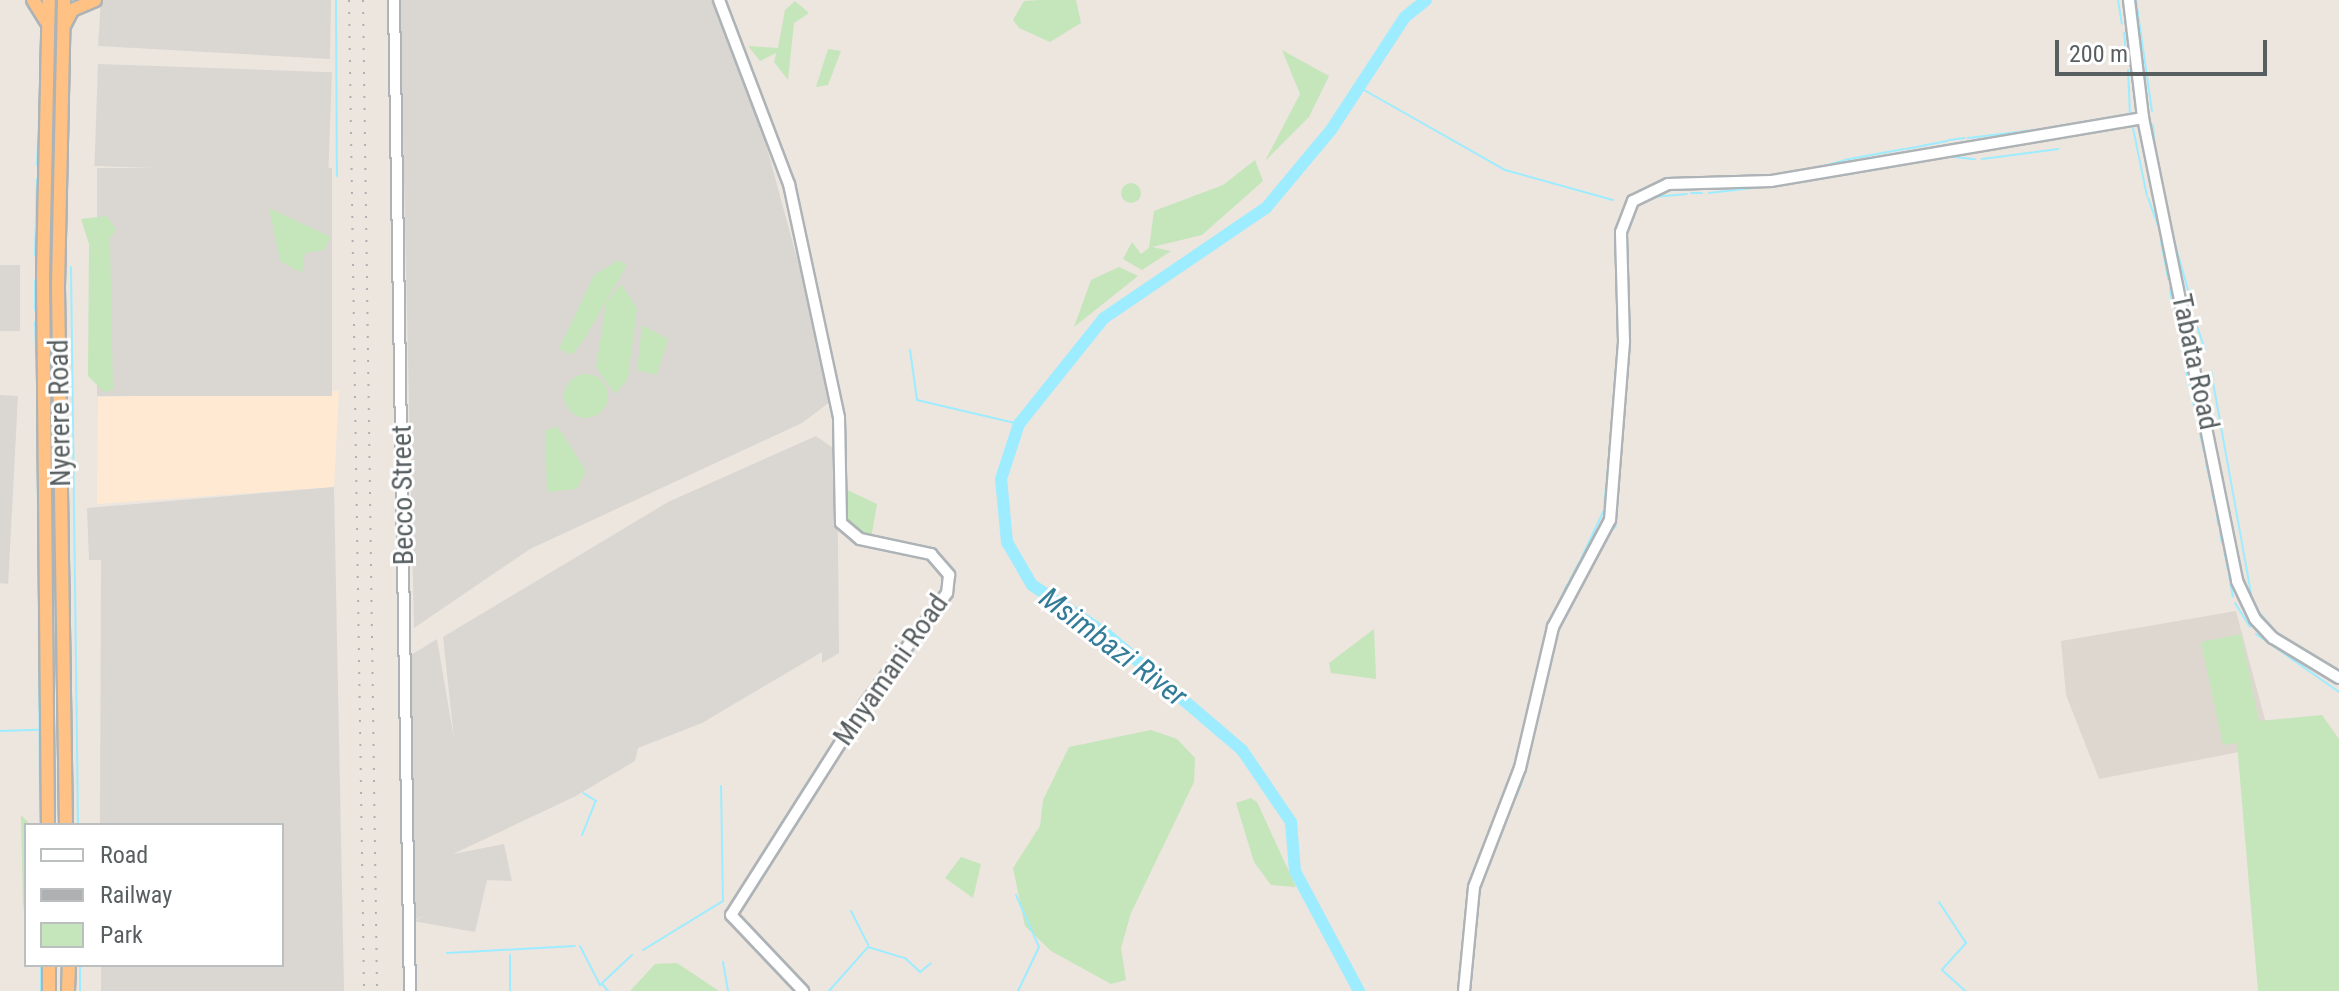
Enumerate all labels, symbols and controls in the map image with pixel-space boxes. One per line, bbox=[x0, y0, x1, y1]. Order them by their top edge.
scale bar bbox=[2059, 24, 2271, 74]
text: 200 m bbox=[2069, 40, 2128, 68]
street label: Tabata Road bbox=[2164, 291, 2226, 433]
street label: Nyerere Road bbox=[42, 339, 78, 487]
street label: Becco Street bbox=[385, 425, 421, 565]
water label: Msimbazi River bbox=[1032, 580, 1194, 714]
street label: Mnyamani Road bbox=[827, 588, 955, 752]
legend bbox=[24, 823, 284, 967]
text: Road bbox=[100, 841, 148, 869]
text: Railway bbox=[100, 881, 172, 909]
text: Park bbox=[100, 921, 143, 949]

